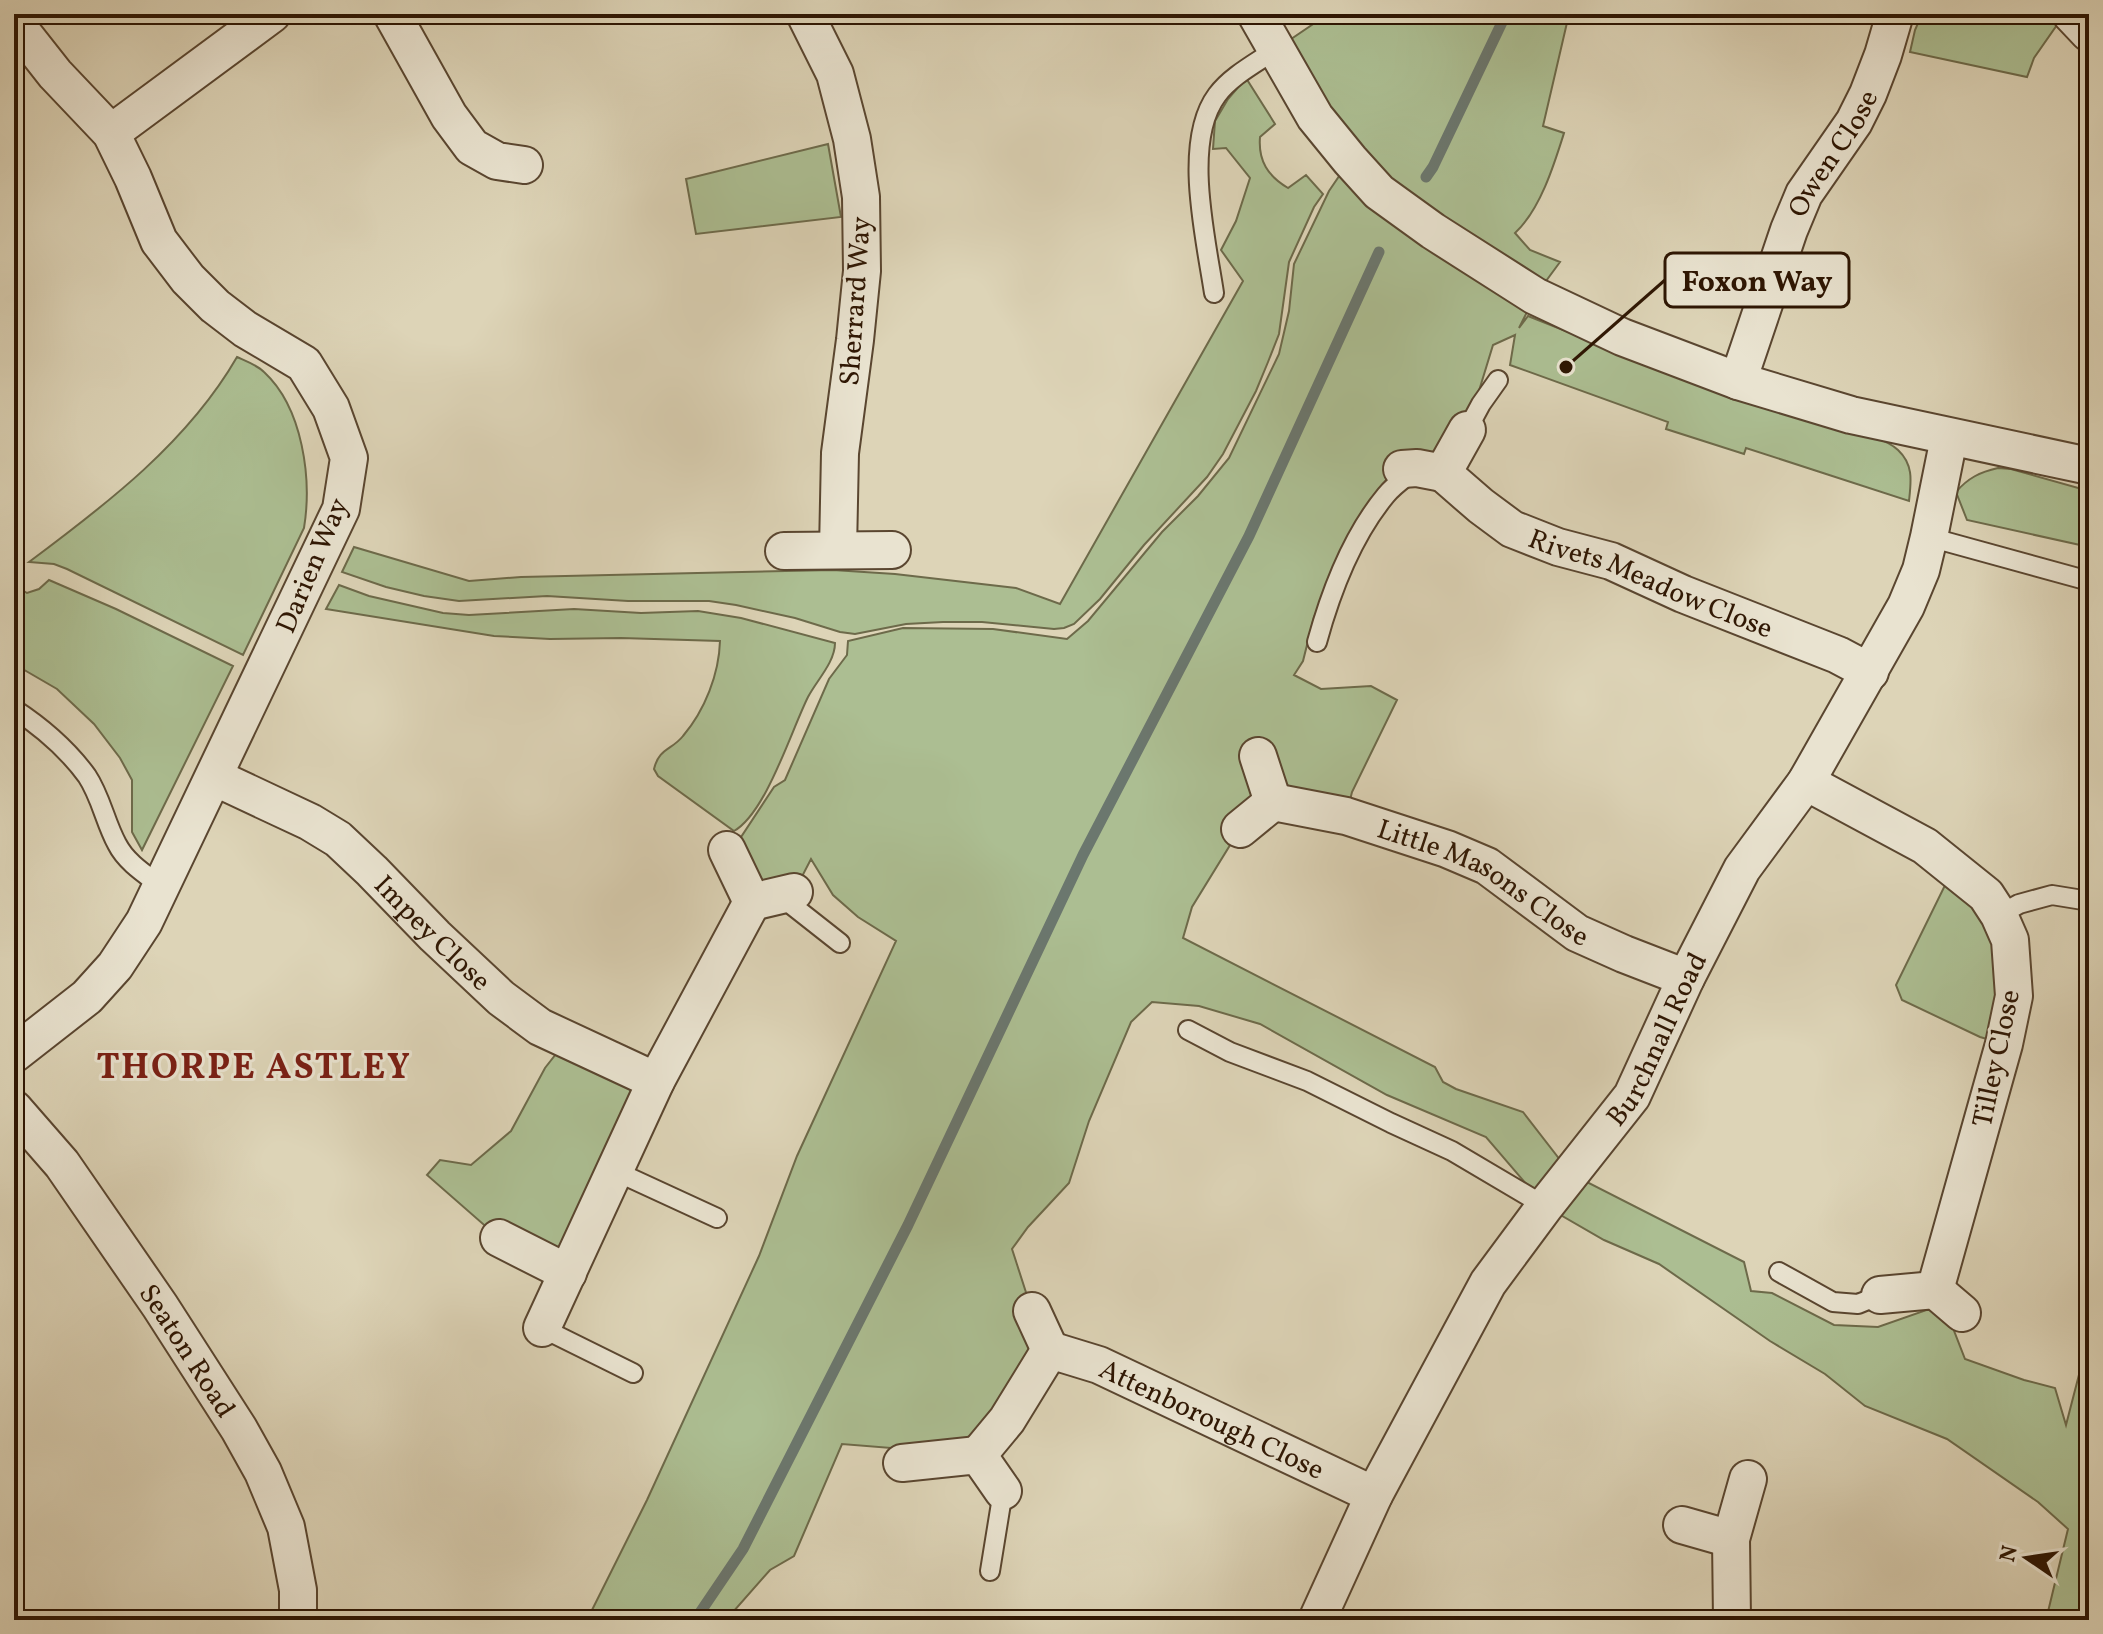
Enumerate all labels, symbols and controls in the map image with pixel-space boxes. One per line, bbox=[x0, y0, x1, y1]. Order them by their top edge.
street label: Owen Close bbox=[1780, 84, 1889, 223]
street label: Sherrard Way bbox=[831, 215, 882, 387]
callout: Foxon Way bbox=[1665, 253, 1849, 307]
text: Foxon Way bbox=[1681, 262, 1833, 304]
street label: Darien Way bbox=[267, 492, 359, 640]
street label: Rivets Meadow Close bbox=[1522, 520, 1778, 649]
street label: Little Masons Close bbox=[1372, 810, 1594, 958]
street label: Impey Close bbox=[364, 867, 499, 1001]
street label: Burchnall Road bbox=[1598, 946, 1718, 1136]
street label: Tilley Close bbox=[1964, 986, 2031, 1131]
district label: THORPE ASTLEY bbox=[96, 1044, 412, 1094]
street label: Seaton Road bbox=[128, 1277, 244, 1426]
street label: Attenborough Close bbox=[1092, 1351, 1330, 1491]
north arrow bbox=[1987, 1518, 2067, 1598]
text: N bbox=[1993, 1543, 2027, 1565]

